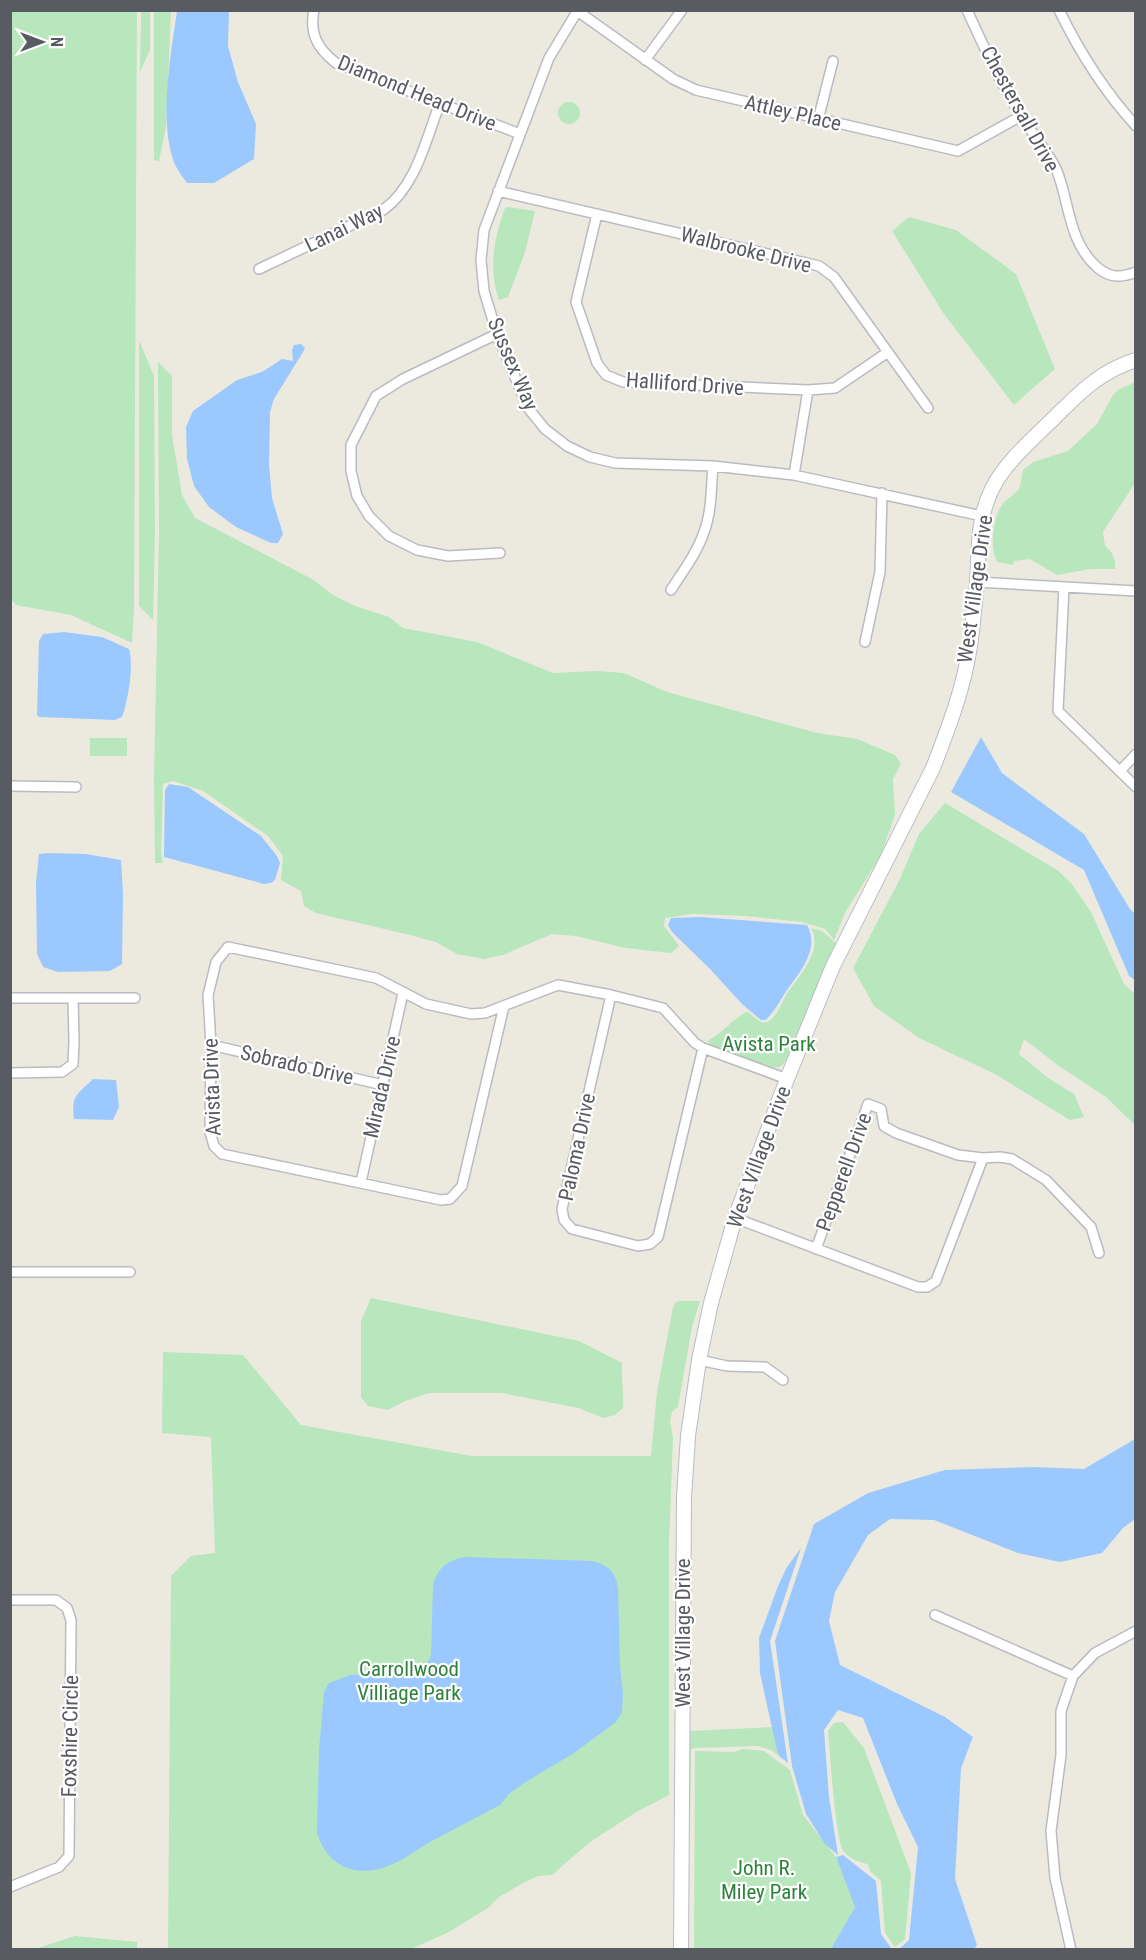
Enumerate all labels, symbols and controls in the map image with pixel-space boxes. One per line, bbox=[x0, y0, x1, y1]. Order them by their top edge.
north arrow bbox=[12, 12, 72, 72]
text: N bbox=[47, 37, 66, 47]
street label: Chestersall Drive bbox=[976, 42, 1064, 176]
street label: Diamond Head Drive bbox=[334, 50, 500, 136]
street label: Attley Place bbox=[742, 90, 844, 136]
street label: Lanai Way bbox=[301, 199, 387, 257]
street label: Walbrooke Drive bbox=[678, 222, 814, 278]
street label: Sussex Way bbox=[483, 314, 543, 414]
street label: Halliford Drive bbox=[625, 368, 745, 400]
street label: West Village Drive bbox=[953, 513, 997, 665]
park label: Avista Park bbox=[722, 1032, 816, 1056]
street label: Mirada Drive bbox=[359, 1034, 405, 1140]
street label: Avista Drive bbox=[198, 1037, 226, 1136]
street label: Sobrado Drive bbox=[238, 1040, 356, 1090]
street label: West Village Drive bbox=[722, 1083, 796, 1231]
street label: Paloma Drive bbox=[554, 1091, 600, 1203]
street label: Pepperell Drive bbox=[811, 1109, 877, 1235]
street label: West Village Drive bbox=[671, 1558, 695, 1708]
park label: Carrollwood Villiage Park bbox=[357, 1657, 461, 1705]
street label: Foxshire Circle bbox=[57, 1675, 83, 1797]
park label: John R. Miley Park bbox=[721, 1856, 808, 1904]

